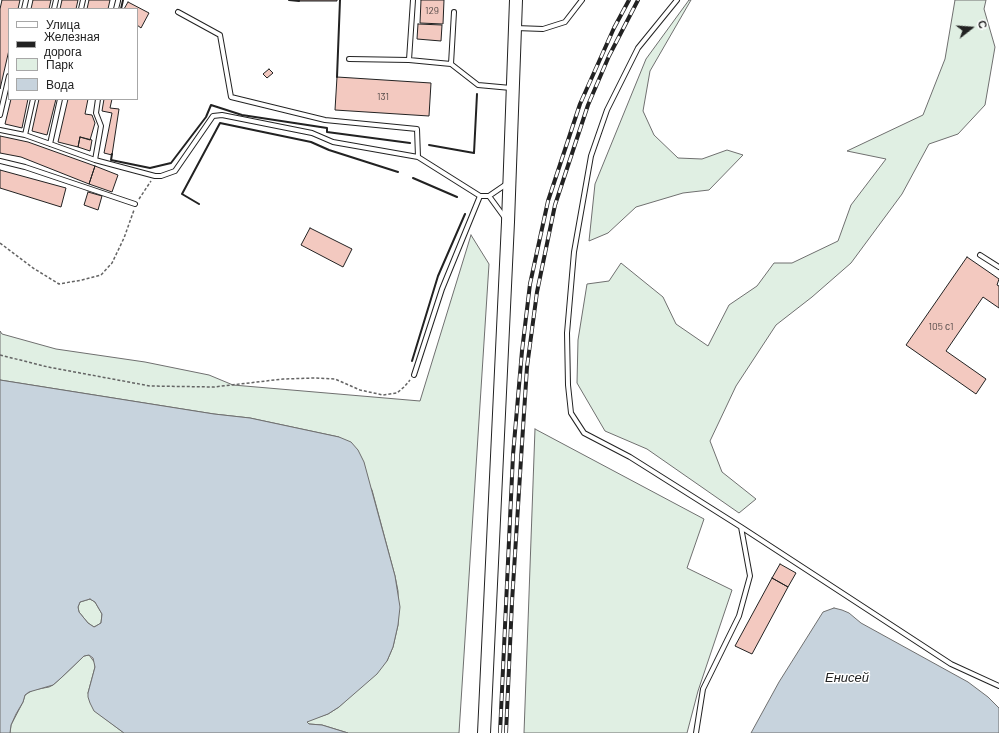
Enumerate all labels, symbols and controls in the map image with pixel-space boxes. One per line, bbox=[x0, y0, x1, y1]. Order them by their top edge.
house number: 129 bbox=[425, 5, 439, 17]
legend bbox=[8, 8, 138, 100]
north arrow bbox=[951, 8, 991, 48]
text: Улица bbox=[46, 17, 80, 31]
text: С bbox=[976, 19, 990, 30]
text: Железная дорога bbox=[44, 29, 100, 58]
text: Парк bbox=[46, 57, 73, 71]
text: Вода bbox=[46, 77, 74, 91]
house number: 131 bbox=[377, 91, 389, 103]
house number: 105 с1 bbox=[929, 321, 953, 333]
water label: Енисей bbox=[825, 670, 869, 686]

